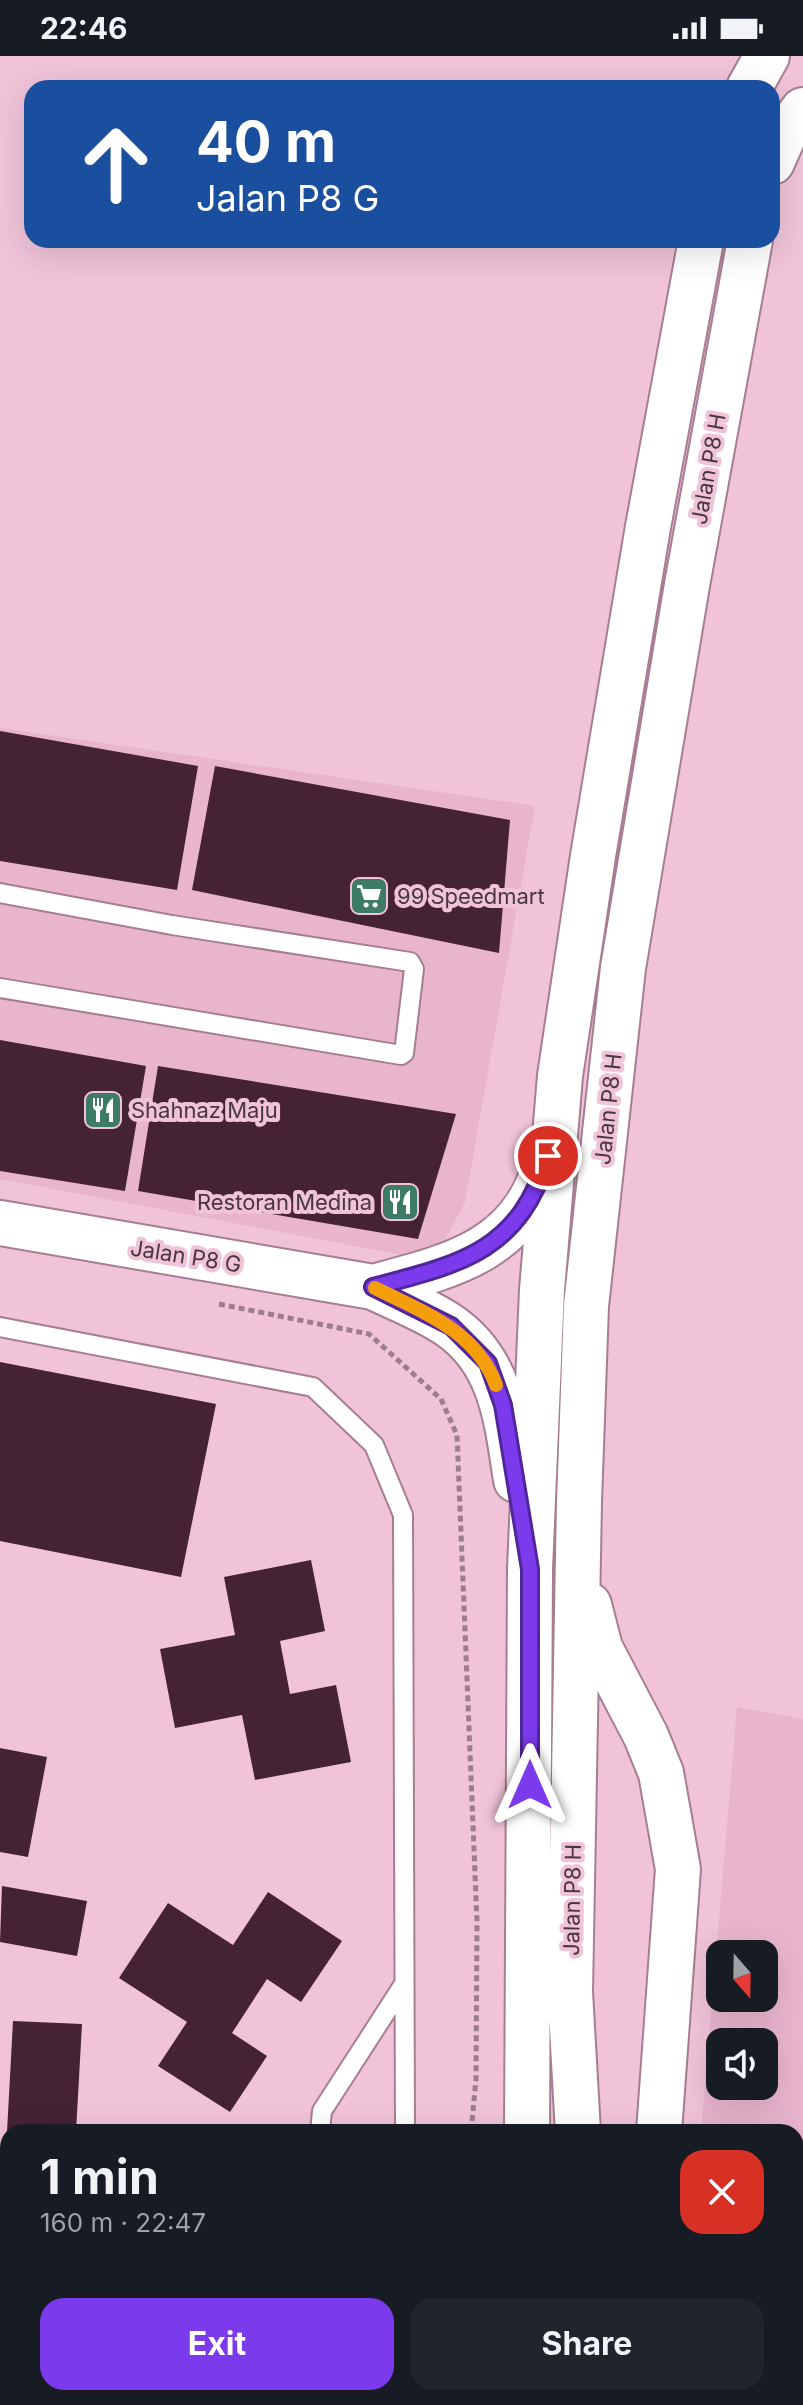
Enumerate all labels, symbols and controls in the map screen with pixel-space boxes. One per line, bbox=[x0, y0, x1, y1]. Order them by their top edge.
text: 22:46 bbox=[40, 10, 128, 46]
text: 40 m bbox=[196, 108, 336, 176]
icon: ahead bbox=[64, 112, 168, 216]
text: Jalan P8 G bbox=[196, 176, 379, 220]
street label: Jalan P8 H bbox=[685, 412, 731, 526]
supermarket icon: 99 Speedmart bbox=[348, 875, 390, 917]
place label: 99 Speedmart bbox=[397, 883, 545, 909]
street label: Jalan P8 H bbox=[589, 1052, 627, 1166]
restaurant icon: Shahnaz Maju bbox=[82, 1089, 124, 1131]
place label: Shahnaz Maju bbox=[131, 1097, 278, 1123]
pin bbox=[514, 1122, 582, 1190]
icon: arrive bbox=[526, 1134, 570, 1178]
restaurant icon: Restoran Medina bbox=[379, 1181, 421, 1223]
place label: Restoran Medina bbox=[197, 1189, 372, 1215]
street label: Jalan P8 G bbox=[129, 1234, 243, 1278]
position arrow bbox=[488, 1743, 572, 1827]
street label: Jalan P8 H bbox=[558, 1844, 586, 1956]
north arrow bbox=[706, 1940, 778, 2012]
map controls bbox=[706, 1940, 778, 2100]
button: sound bbox=[706, 2028, 778, 2100]
text: 1 min bbox=[40, 2147, 159, 2206]
button: close bbox=[680, 2150, 764, 2234]
text: 160 m · 22:47 bbox=[40, 2207, 206, 2238]
button: Exit bbox=[40, 2298, 394, 2390]
button: Share bbox=[410, 2298, 764, 2390]

